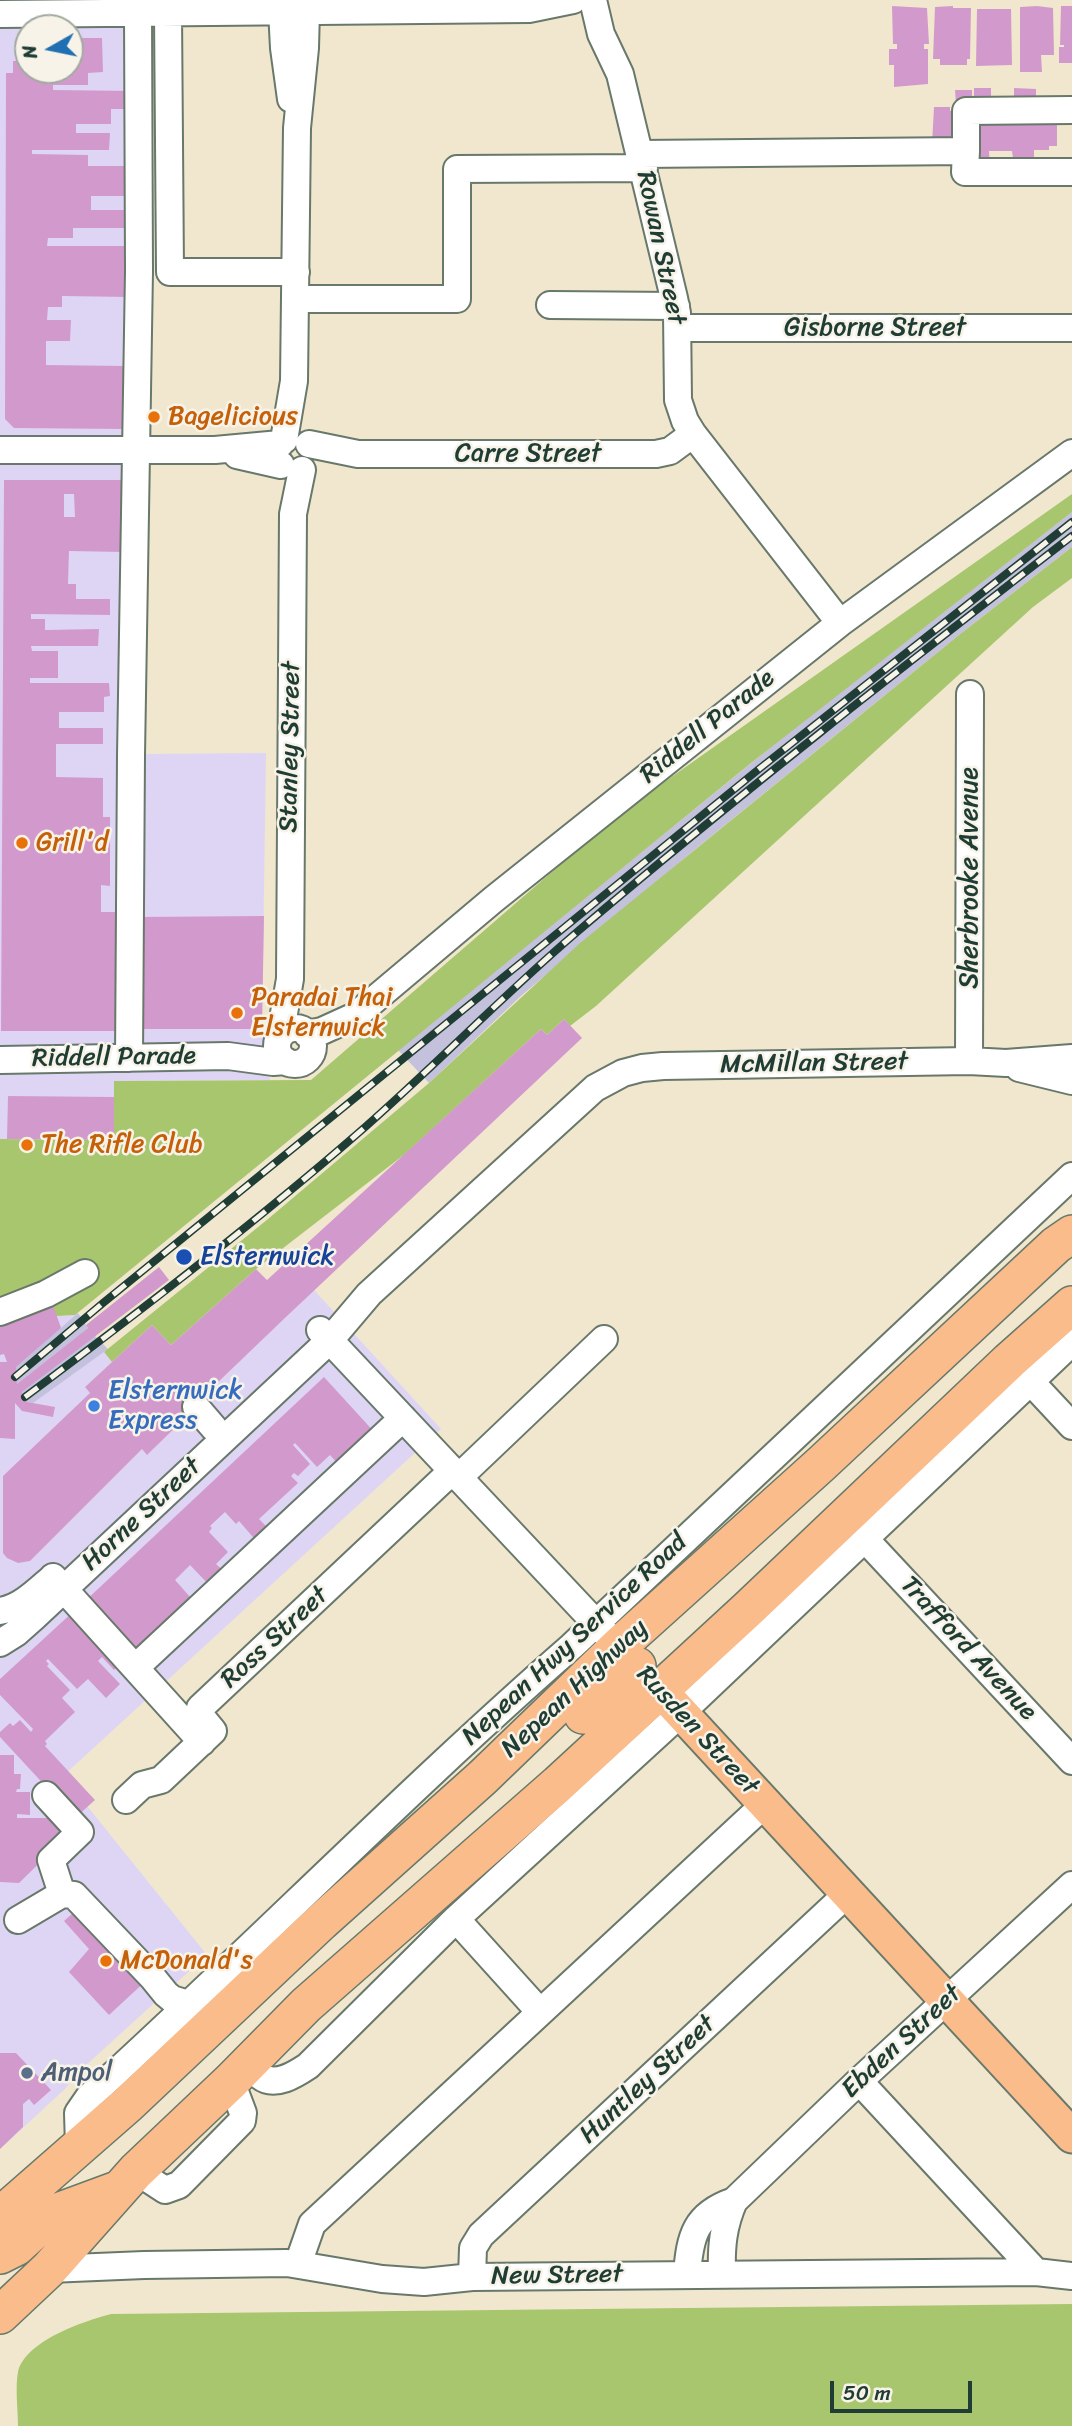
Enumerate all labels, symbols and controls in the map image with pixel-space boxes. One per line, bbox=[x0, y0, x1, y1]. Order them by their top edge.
north arrow bbox=[14, 14, 84, 84]
text: N bbox=[12, 43, 47, 61]
street label: Rowan Street bbox=[628, 168, 692, 328]
street label: Gisborne Street bbox=[784, 312, 966, 344]
place label: Bagelicious bbox=[168, 401, 298, 433]
marker: Bagelicious bbox=[146, 409, 162, 425]
street label: Carre Street bbox=[455, 438, 601, 470]
street label: Stanley Street bbox=[274, 661, 308, 833]
street label: Riddell Parade bbox=[634, 663, 782, 791]
street label: Sherbrooke Avenue bbox=[954, 767, 986, 989]
place label: Grill'd bbox=[36, 827, 108, 859]
marker: Grill'd bbox=[14, 835, 30, 851]
place label: Paradai Thai Elsternwick bbox=[251, 982, 393, 1044]
marker: Paradai Thai Elsternwick bbox=[229, 1005, 245, 1021]
street label: Riddell Parade bbox=[32, 1041, 196, 1075]
street label: McMillan Street bbox=[720, 1047, 908, 1081]
place label: The Rifle Club bbox=[41, 1129, 203, 1161]
marker: The Rifle Club bbox=[19, 1137, 35, 1153]
place label: Elsternwick bbox=[200, 1241, 334, 1273]
marker: Elsternwick bbox=[174, 1247, 194, 1267]
place label: Elsternwick Express bbox=[108, 1375, 242, 1436]
marker: Elsternwick Express bbox=[86, 1398, 102, 1414]
street label: Horne Street bbox=[76, 1452, 208, 1578]
street label: Nepean Hwy Service Road bbox=[456, 1527, 694, 1753]
street label: Trafford Avenue bbox=[893, 1570, 1043, 1728]
street label: Ross Street bbox=[215, 1580, 335, 1696]
street label: Nepean Highway bbox=[495, 1613, 655, 1765]
street label: Rusden Street bbox=[629, 1660, 765, 1802]
place label: McDonald's bbox=[120, 1945, 253, 1977]
marker: McDonald's bbox=[98, 1953, 114, 1969]
street label: Ebden Street bbox=[836, 1979, 968, 2105]
street label: Huntley Street bbox=[574, 2009, 722, 2151]
place label: Ampol bbox=[41, 2057, 112, 2089]
marker: Ampol bbox=[19, 2065, 35, 2081]
street label: New Street bbox=[491, 2259, 623, 2293]
scale bar bbox=[834, 2366, 976, 2410]
text: 50 m bbox=[843, 2374, 891, 2412]

